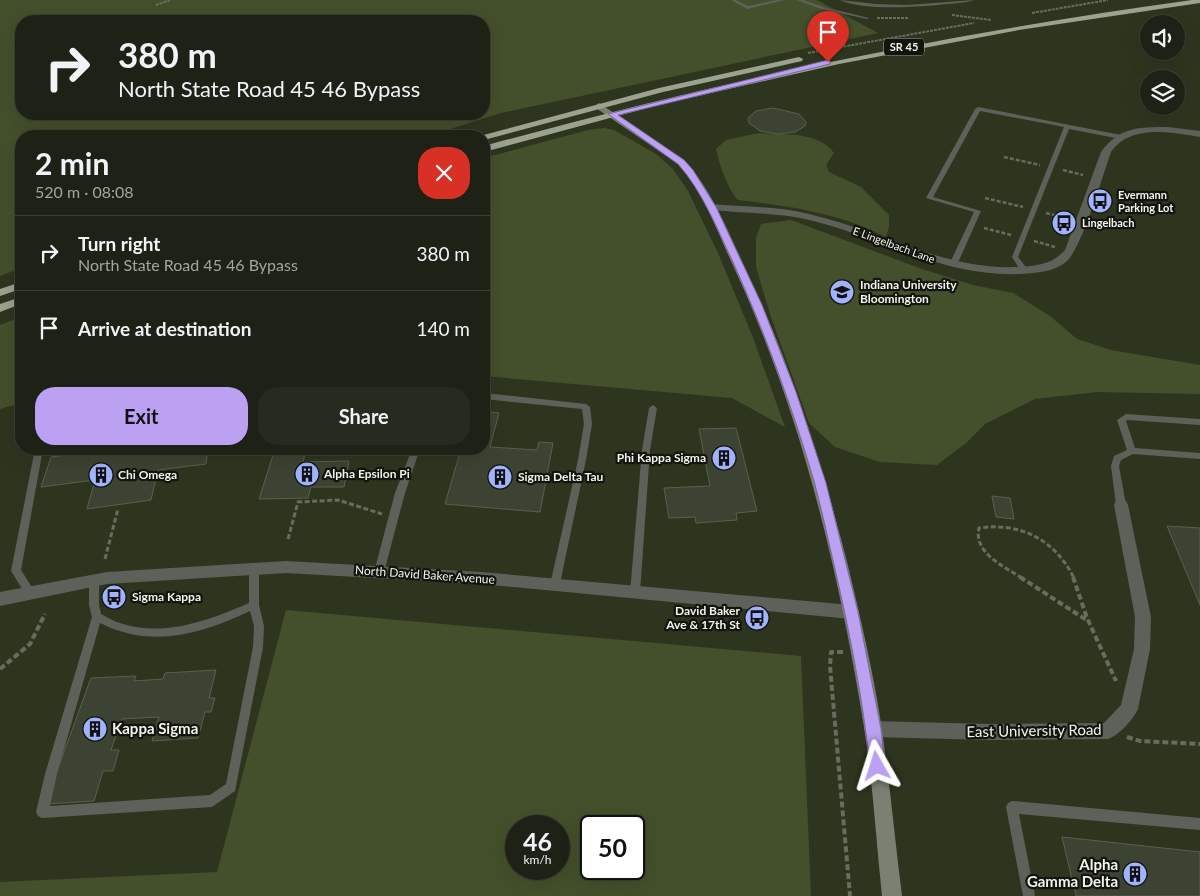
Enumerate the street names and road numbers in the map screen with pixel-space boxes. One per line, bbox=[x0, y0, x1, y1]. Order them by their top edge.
road number: SR 45 bbox=[884, 38, 924, 56]
street label: E Lingelbach Lane bbox=[851, 224, 937, 266]
street label: North David Baker Avenue bbox=[355, 562, 495, 587]
street label: East University Road bbox=[966, 720, 1102, 740]

